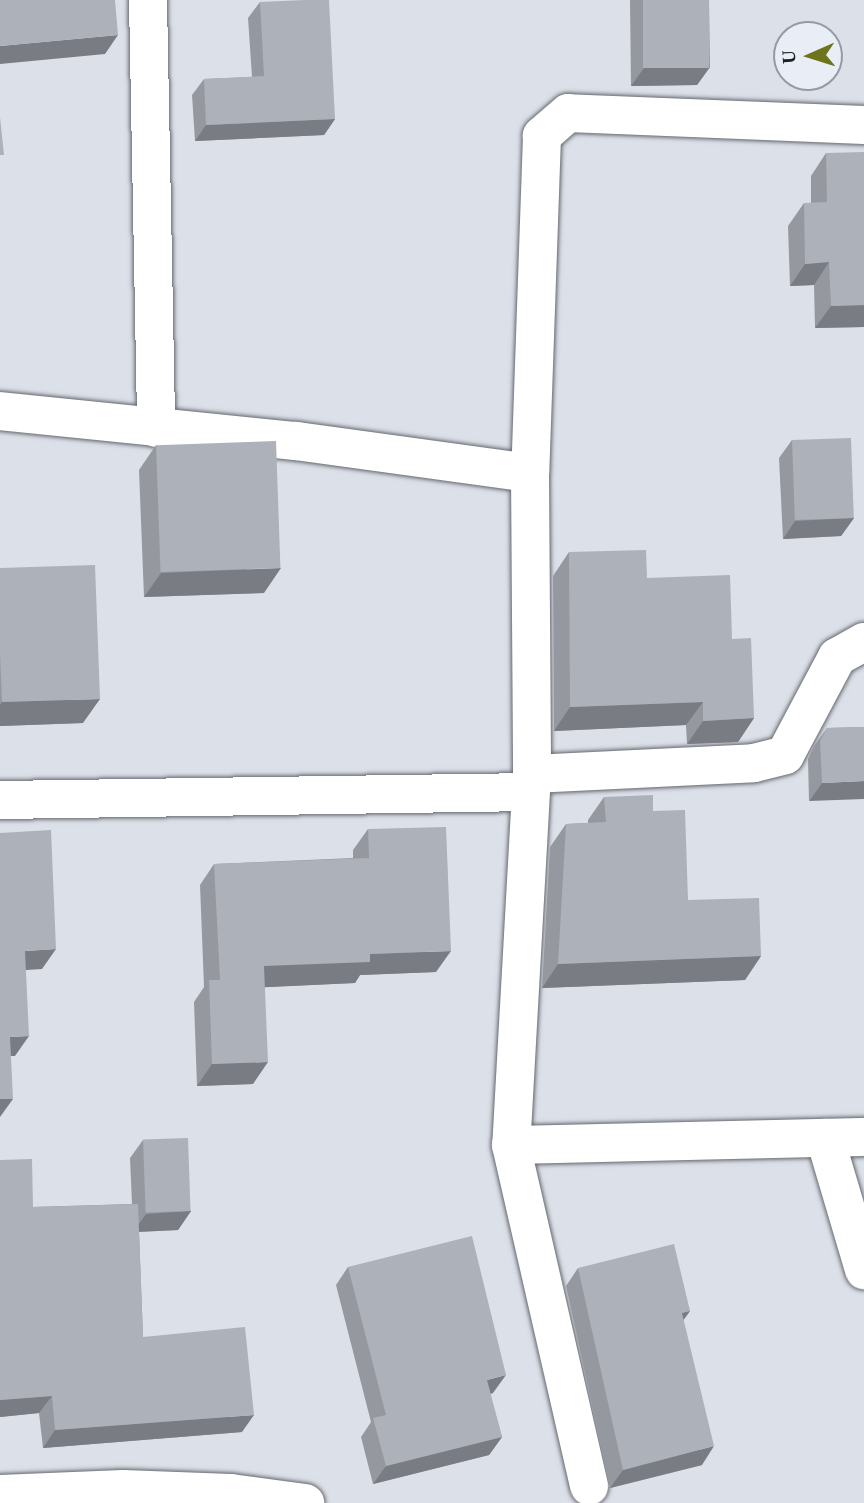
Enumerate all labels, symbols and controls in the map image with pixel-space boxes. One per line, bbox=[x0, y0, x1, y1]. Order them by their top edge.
north arrow bbox=[773, 21, 843, 91]
text: U bbox=[778, 50, 799, 64]

